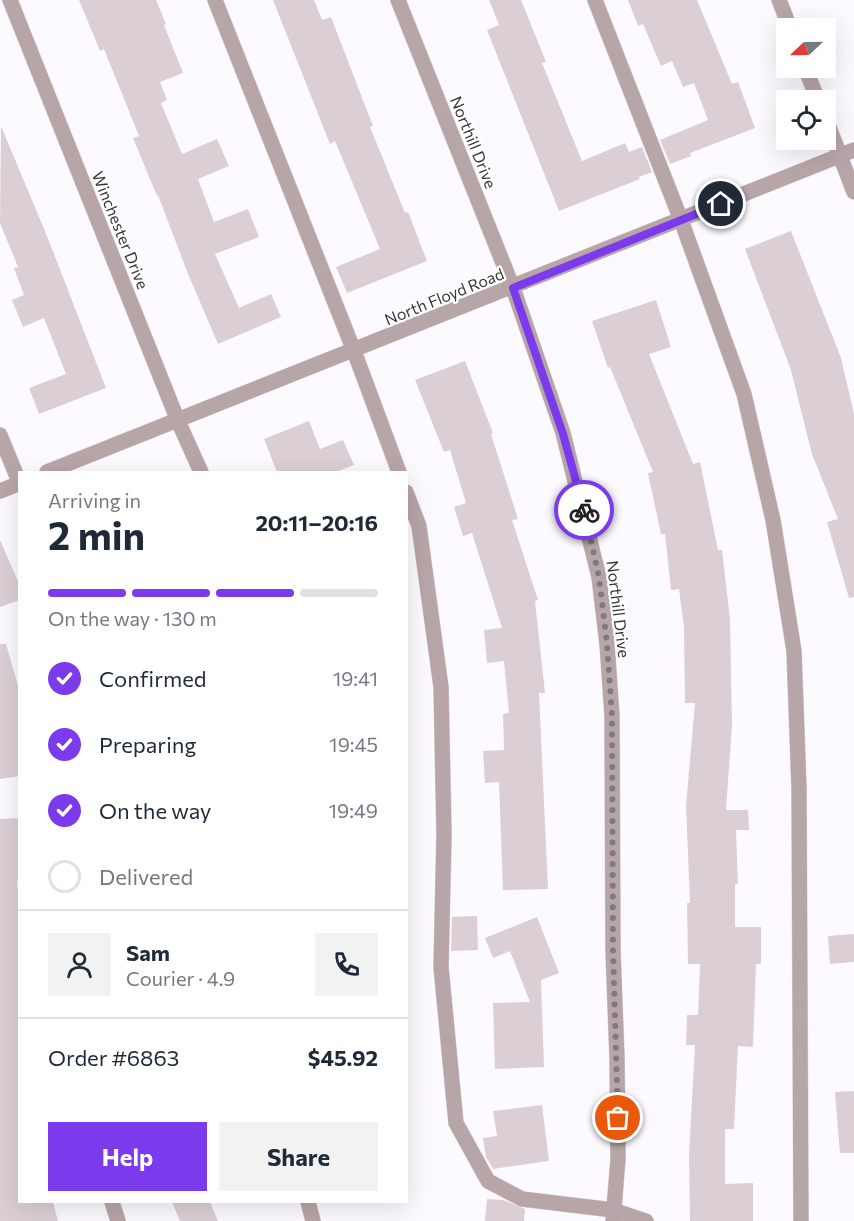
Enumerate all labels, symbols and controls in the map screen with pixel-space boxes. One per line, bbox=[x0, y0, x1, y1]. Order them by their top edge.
north arrow bbox=[776, 18, 836, 78]
map controls bbox=[776, 18, 836, 150]
button: locate bbox=[776, 90, 836, 150]
street label: Northill Drive bbox=[447, 93, 501, 191]
street label: Winchester Drive bbox=[89, 168, 153, 292]
pin bbox=[695, 178, 746, 229]
icon: home bbox=[704, 187, 737, 220]
street label: North Floyd Road bbox=[382, 263, 506, 329]
courier bbox=[554, 480, 614, 540]
text: Arriving in bbox=[48, 488, 141, 512]
icon: bike bbox=[568, 494, 601, 527]
text: 20:11–20:16 bbox=[255, 509, 378, 536]
text: 2 min bbox=[48, 510, 145, 558]
street label: Northill Drive bbox=[604, 559, 634, 659]
text: On the way · 130 m bbox=[48, 606, 217, 630]
icon: check bbox=[48, 662, 81, 695]
text: Confirmed bbox=[99, 665, 206, 692]
text: 19:41 bbox=[333, 666, 378, 690]
icon: check bbox=[48, 728, 81, 761]
text: Preparing bbox=[99, 731, 196, 758]
text: 19:45 bbox=[329, 732, 378, 756]
icon: check bbox=[48, 794, 81, 827]
text: On the way bbox=[99, 797, 211, 824]
text: 19:49 bbox=[328, 798, 378, 822]
text: Delivered bbox=[99, 863, 193, 890]
button: person bbox=[48, 933, 111, 996]
button: phone bbox=[315, 933, 378, 996]
text: Sam bbox=[126, 939, 170, 966]
text: Courier · 4.9 bbox=[126, 966, 235, 990]
text: Order #6863 bbox=[48, 1044, 179, 1071]
text: $45.92 bbox=[308, 1044, 378, 1071]
pin bbox=[592, 1092, 643, 1143]
icon: bag bbox=[601, 1101, 634, 1134]
button: Help bbox=[48, 1122, 207, 1191]
button: Share bbox=[219, 1122, 378, 1191]

